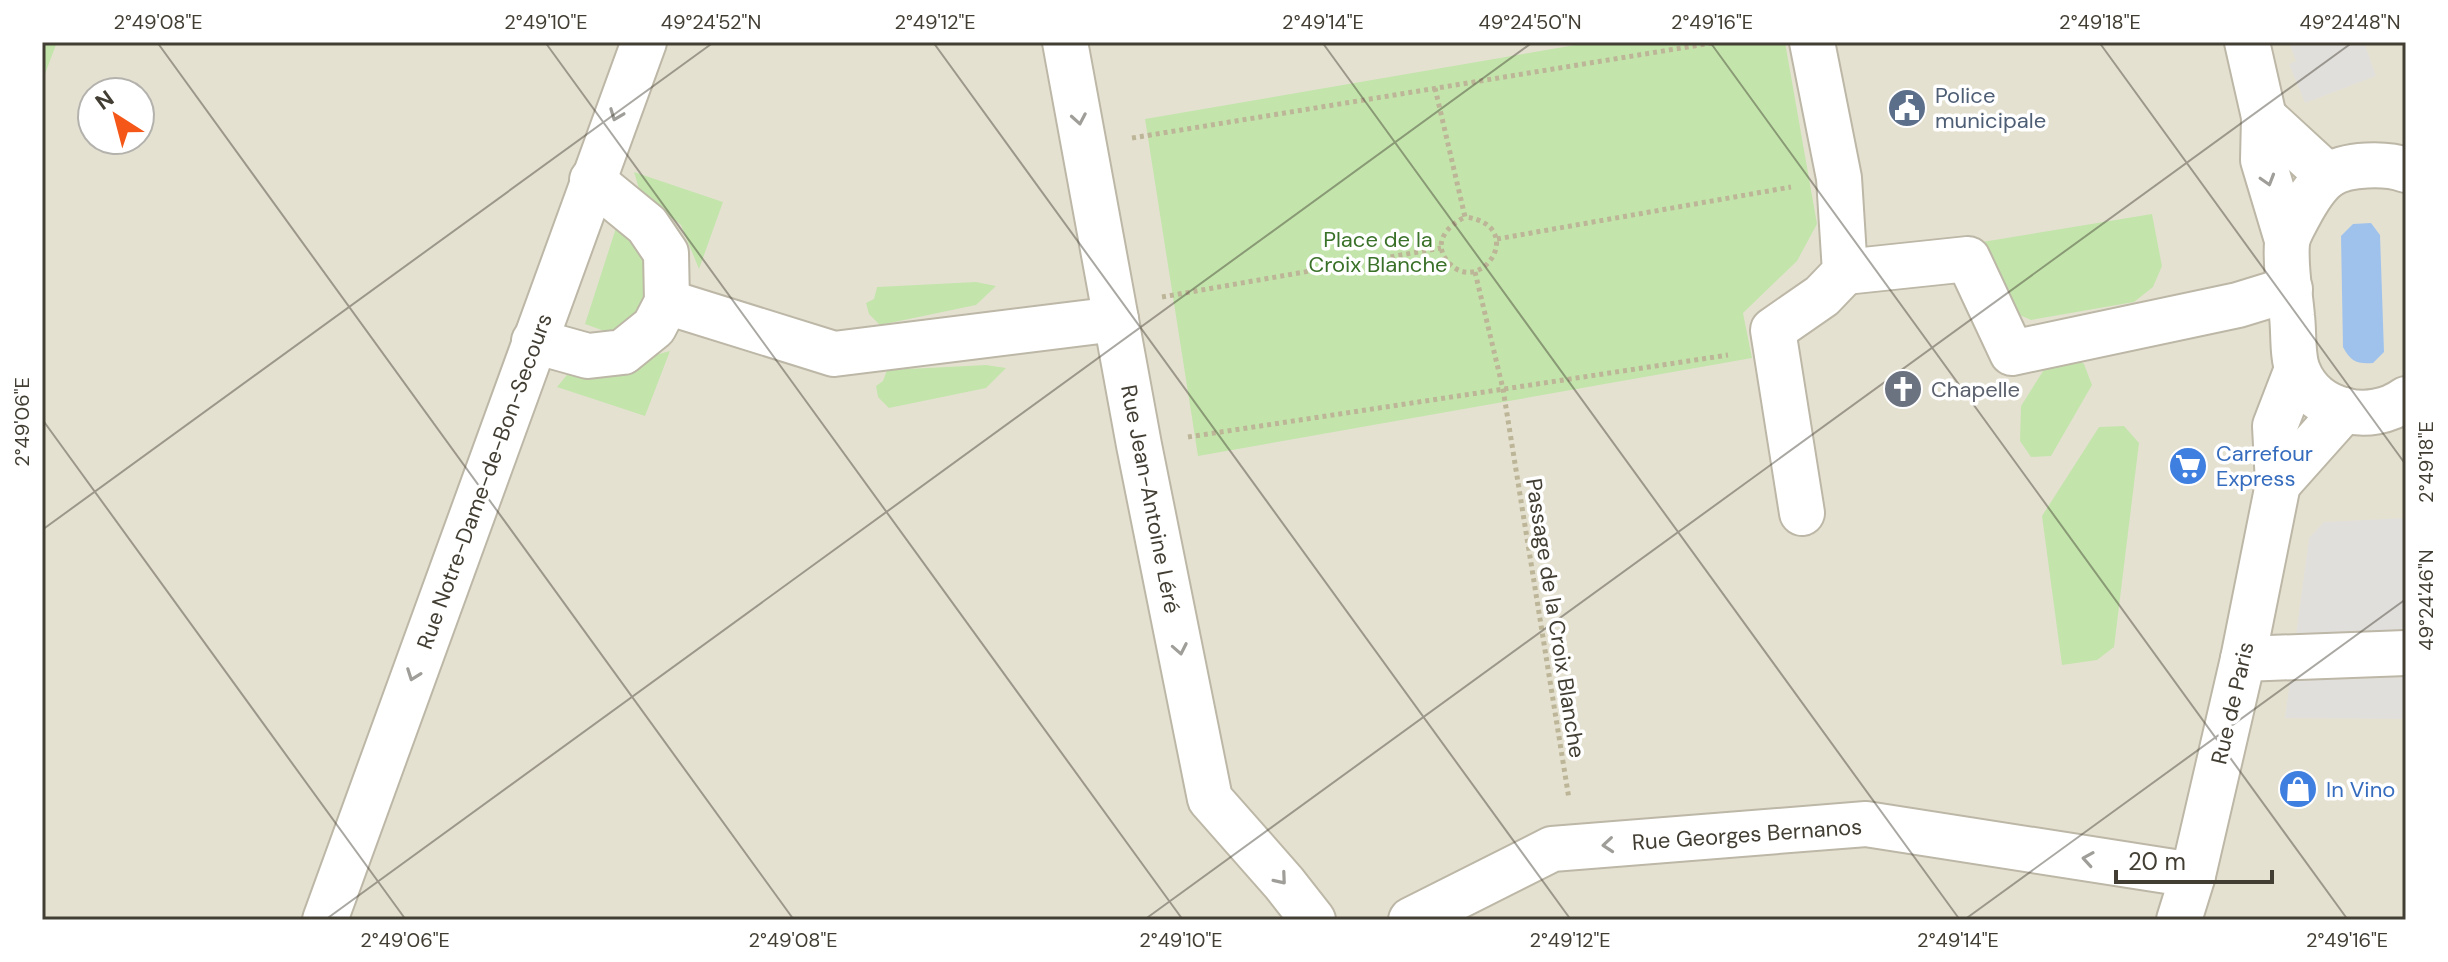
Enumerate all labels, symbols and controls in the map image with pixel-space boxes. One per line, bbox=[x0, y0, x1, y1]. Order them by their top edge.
text: 2°49'08"E bbox=[113, 9, 203, 35]
text: 2°49'10"E bbox=[504, 9, 588, 35]
text: 49°24'52"N bbox=[661, 9, 761, 35]
text: 2°49'12"E bbox=[894, 9, 976, 35]
text: 2°49'14"E bbox=[1282, 9, 1364, 35]
text: 49°24'50"N bbox=[1479, 9, 1581, 35]
text: 2°49'16"E bbox=[1671, 9, 1753, 35]
text: 2°49'18"E bbox=[2059, 9, 2141, 35]
text: 49°24'48"N bbox=[2300, 9, 2400, 35]
north arrow bbox=[76, 76, 156, 156]
place label: Police municipale bbox=[1935, 81, 2046, 135]
text: N bbox=[90, 84, 120, 117]
public building icon: Police municipale bbox=[1886, 87, 1928, 129]
one-way arrow bbox=[610, 107, 626, 121]
one-way arrow bbox=[1070, 112, 1087, 126]
one-way arrow bbox=[2259, 172, 2275, 186]
park label: Place de la Croix Blanche bbox=[1308, 225, 1448, 279]
street label: Rue Notre-Dame-de-Bon-Secours bbox=[410, 309, 559, 653]
church icon: Chapelle bbox=[1882, 368, 1924, 410]
place label: Chapelle bbox=[1931, 375, 2020, 404]
text: 2°49'06"E bbox=[9, 377, 35, 467]
street label: Rue Jean-Antoine Léré bbox=[1114, 382, 1187, 616]
text: 2°49'18"E bbox=[2413, 421, 2439, 503]
place label: Carrefour Express bbox=[2216, 439, 2313, 493]
supermarket icon: Carrefour Express bbox=[2167, 445, 2209, 487]
street label: Passage de la Croix Blanche bbox=[1519, 476, 1592, 760]
text: 49°24'46"N bbox=[2413, 549, 2439, 651]
street label: Rue de Paris bbox=[2204, 639, 2261, 767]
one-way arrow bbox=[1171, 642, 1188, 655]
one-way arrow bbox=[407, 668, 423, 682]
shop icon: In Vino bbox=[2277, 768, 2319, 810]
place label: In Vino bbox=[2326, 775, 2395, 804]
street label: Rue Georges Bernanos bbox=[1631, 812, 1863, 857]
scale bar bbox=[2116, 834, 2272, 884]
one-way arrow bbox=[1601, 836, 1614, 853]
text: 20 m bbox=[2128, 846, 2186, 877]
one-way arrow bbox=[2081, 851, 2095, 868]
one-way arrow bbox=[1271, 870, 1286, 885]
text: 2°49'06"E bbox=[360, 927, 450, 953]
text: 2°49'08"E bbox=[748, 927, 838, 953]
text: 2°49'10"E bbox=[1139, 927, 1223, 953]
text: 2°49'12"E bbox=[1529, 927, 1611, 953]
text: 2°49'14"E bbox=[1917, 927, 1999, 953]
text: 2°49'16"E bbox=[2306, 927, 2388, 953]

